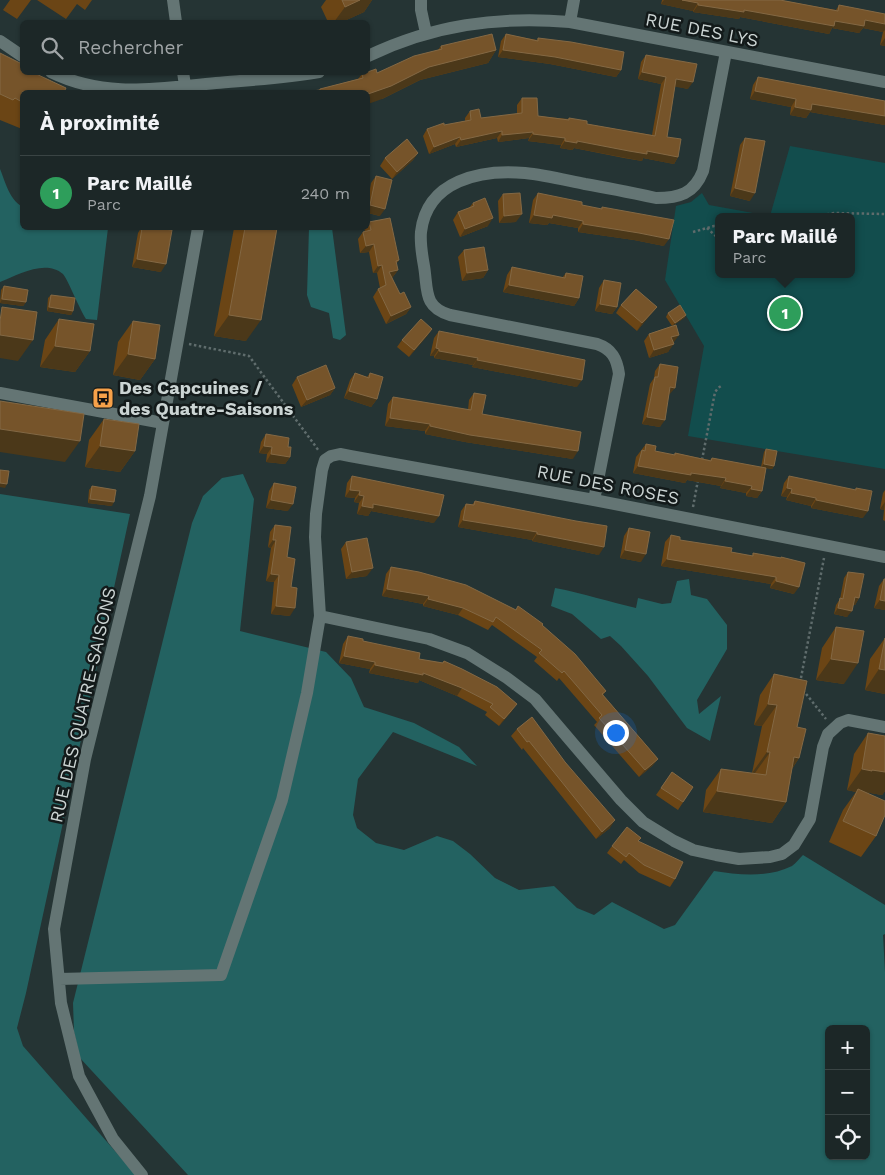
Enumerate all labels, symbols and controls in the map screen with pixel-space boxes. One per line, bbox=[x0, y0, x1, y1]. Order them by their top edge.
street label: RUE DES LYS bbox=[644, 8, 760, 51]
search box bbox=[20, 20, 370, 75]
icon: search bbox=[38, 34, 66, 62]
text: Rechercher bbox=[78, 36, 183, 59]
text: À proximité bbox=[40, 110, 160, 135]
text: Parc Maillé bbox=[87, 172, 192, 195]
text: 1 bbox=[53, 184, 59, 203]
text: 240 m bbox=[301, 184, 350, 203]
text: Parc bbox=[87, 195, 121, 214]
popup bbox=[715, 213, 855, 278]
text: Parc Maillé bbox=[732, 225, 838, 248]
text: Parc bbox=[732, 248, 766, 267]
pin: 1 bbox=[769, 294, 801, 332]
place label: Des Capcuines / des Quatre-Saisons bbox=[119, 377, 294, 419]
bus stop icon: Des Capcuines / des Quatre-Saisons bbox=[91, 386, 115, 410]
street label: RUE DES ROSES bbox=[535, 460, 681, 509]
street label: RUE DES QUATRE-SAISONS bbox=[45, 585, 120, 825]
your location bbox=[603, 720, 629, 746]
map controls bbox=[825, 1025, 870, 1160]
button: + bbox=[825, 1025, 870, 1070]
button: − bbox=[825, 1070, 870, 1115]
button: locate bbox=[825, 1115, 870, 1160]

